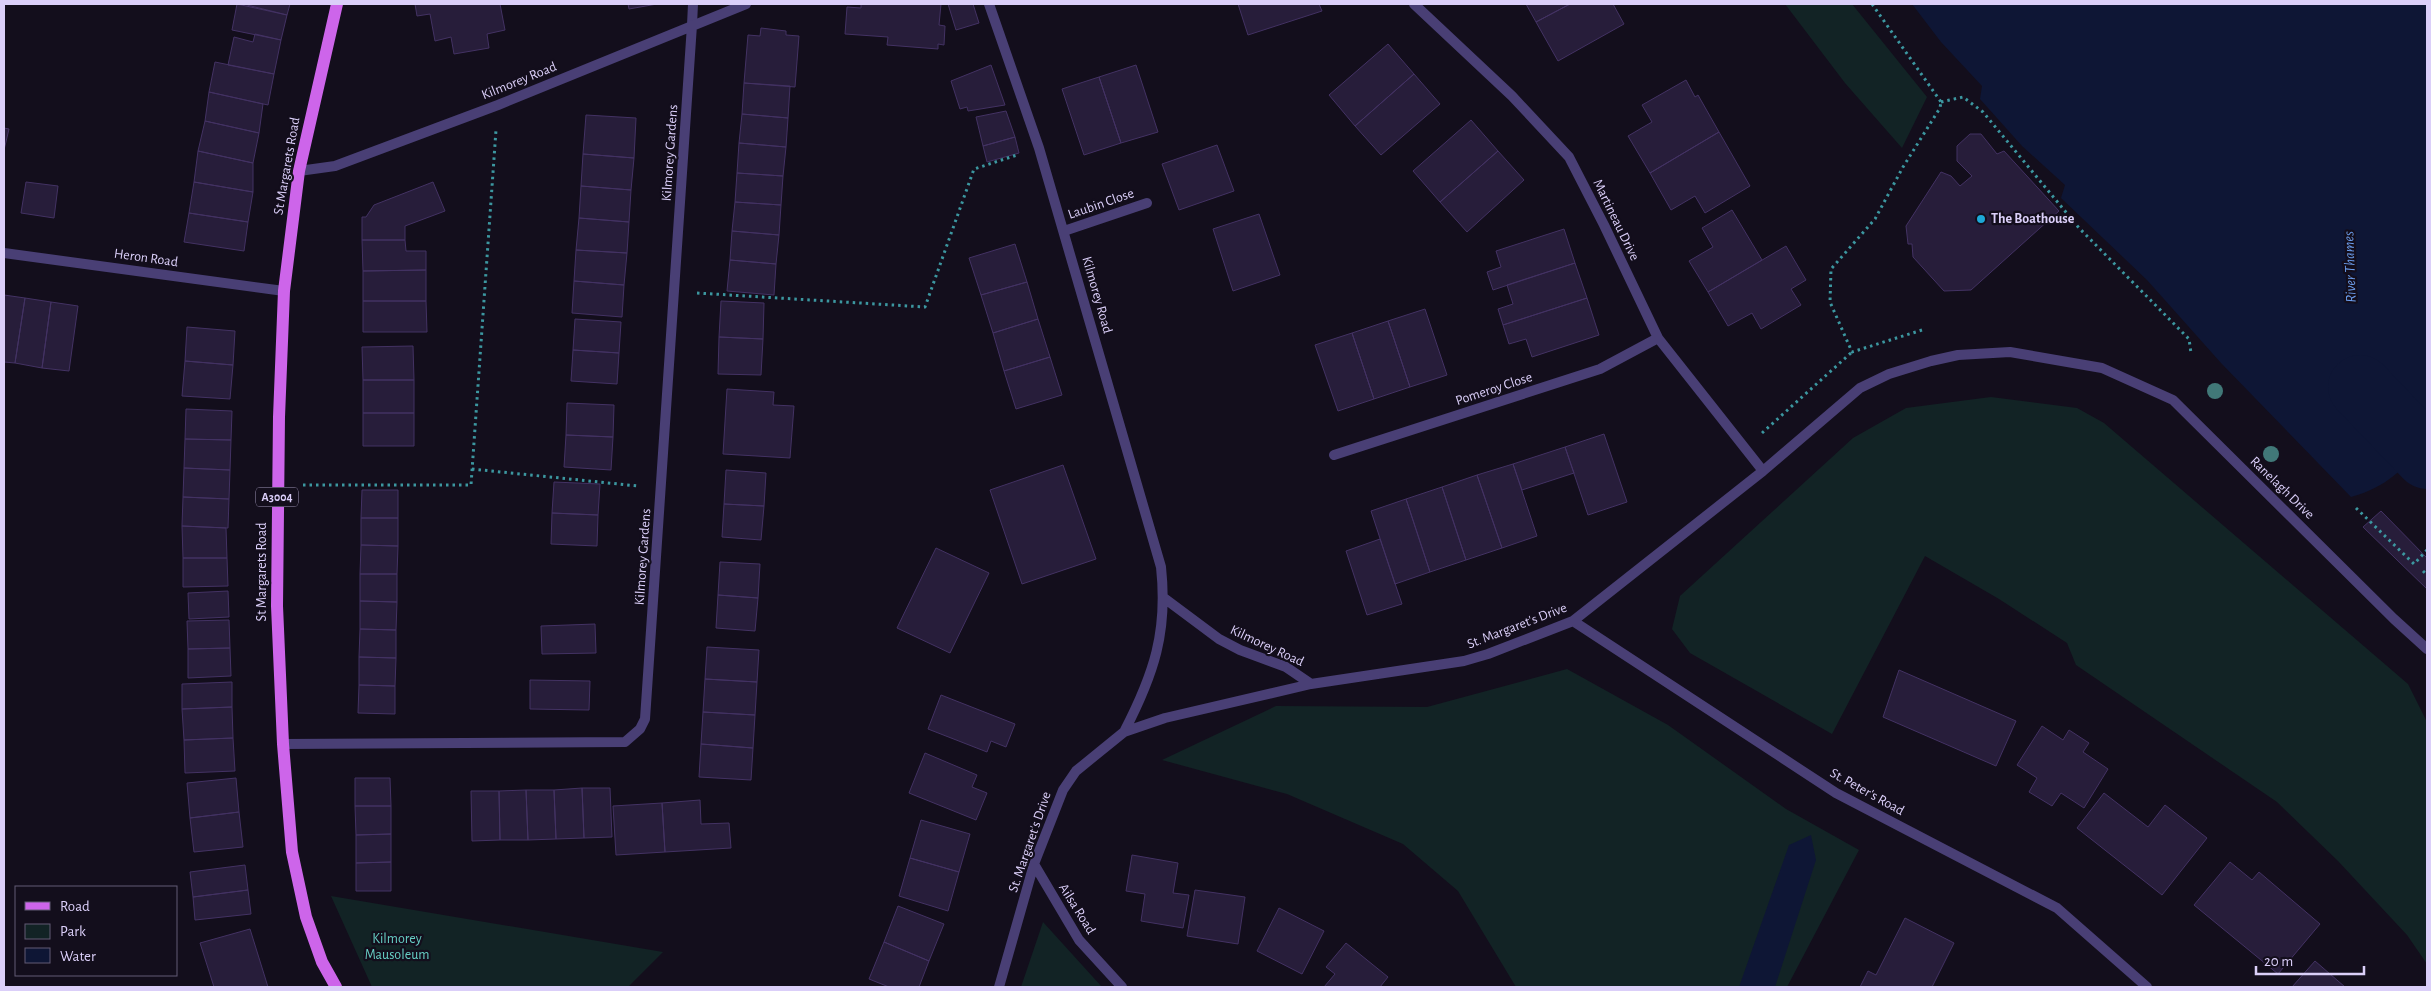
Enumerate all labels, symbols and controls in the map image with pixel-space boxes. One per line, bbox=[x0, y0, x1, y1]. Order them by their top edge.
street label: Kilmorey Road bbox=[480, 60, 558, 102]
street label: Kilmorey Gardens bbox=[660, 104, 680, 202]
street label: St Margarets Road bbox=[272, 116, 302, 216]
street label: Martineau Drive bbox=[1590, 177, 1642, 263]
street label: Laubin Close bbox=[1066, 186, 1136, 222]
place label: The Boathouse bbox=[1991, 212, 2075, 226]
marker: The Boathouse bbox=[1975, 213, 1987, 225]
water label: River Thames bbox=[2341, 231, 2359, 303]
street label: Heron Road bbox=[113, 247, 179, 269]
street label: Kilmorey Road bbox=[1079, 255, 1115, 335]
street label: Pomeroy Close bbox=[1454, 370, 1534, 408]
street label: Ranelagh Drive bbox=[2247, 454, 2317, 522]
road number: A3004 bbox=[256, 488, 298, 507]
street label: Kilmorey Gardens bbox=[633, 508, 653, 606]
street label: St Margarets Road bbox=[255, 523, 269, 621]
street label: St. Margaret's Drive bbox=[1465, 601, 1569, 651]
street label: Kilmorey Road bbox=[1228, 623, 1306, 669]
street label: St. Peter's Road bbox=[1828, 766, 1906, 818]
street label: St. Margaret's Drive bbox=[1006, 790, 1054, 894]
street label: Ailsa Road bbox=[1056, 881, 1098, 937]
legend bbox=[15, 886, 178, 976]
text: Road bbox=[60, 899, 90, 914]
text: Park bbox=[60, 924, 86, 939]
park label: Kilmorey Mausoleum bbox=[365, 932, 429, 962]
scale bar bbox=[2256, 944, 2364, 976]
text: Water bbox=[60, 949, 96, 964]
text: 20 m bbox=[2264, 954, 2293, 969]

